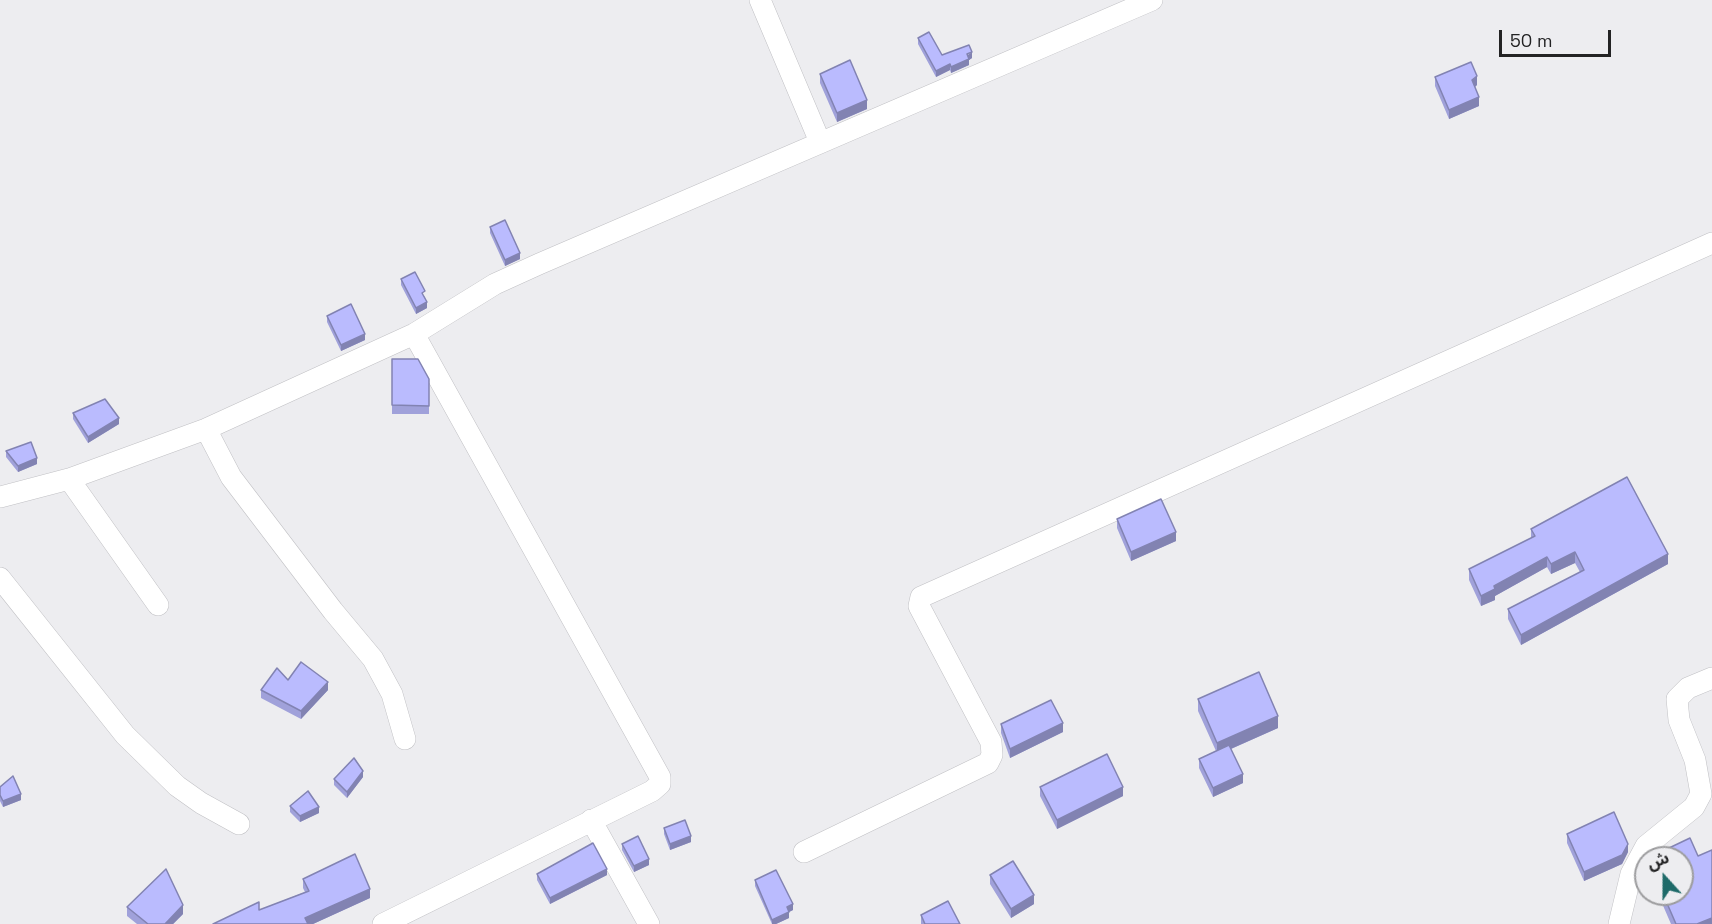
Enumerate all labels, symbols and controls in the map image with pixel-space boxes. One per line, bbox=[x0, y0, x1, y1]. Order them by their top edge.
scale bar bbox=[1502, 18, 1614, 56]
text: 50 m bbox=[1510, 29, 1552, 52]
north arrow bbox=[1634, 846, 1694, 906]
text: ش bbox=[1644, 847, 1672, 874]

